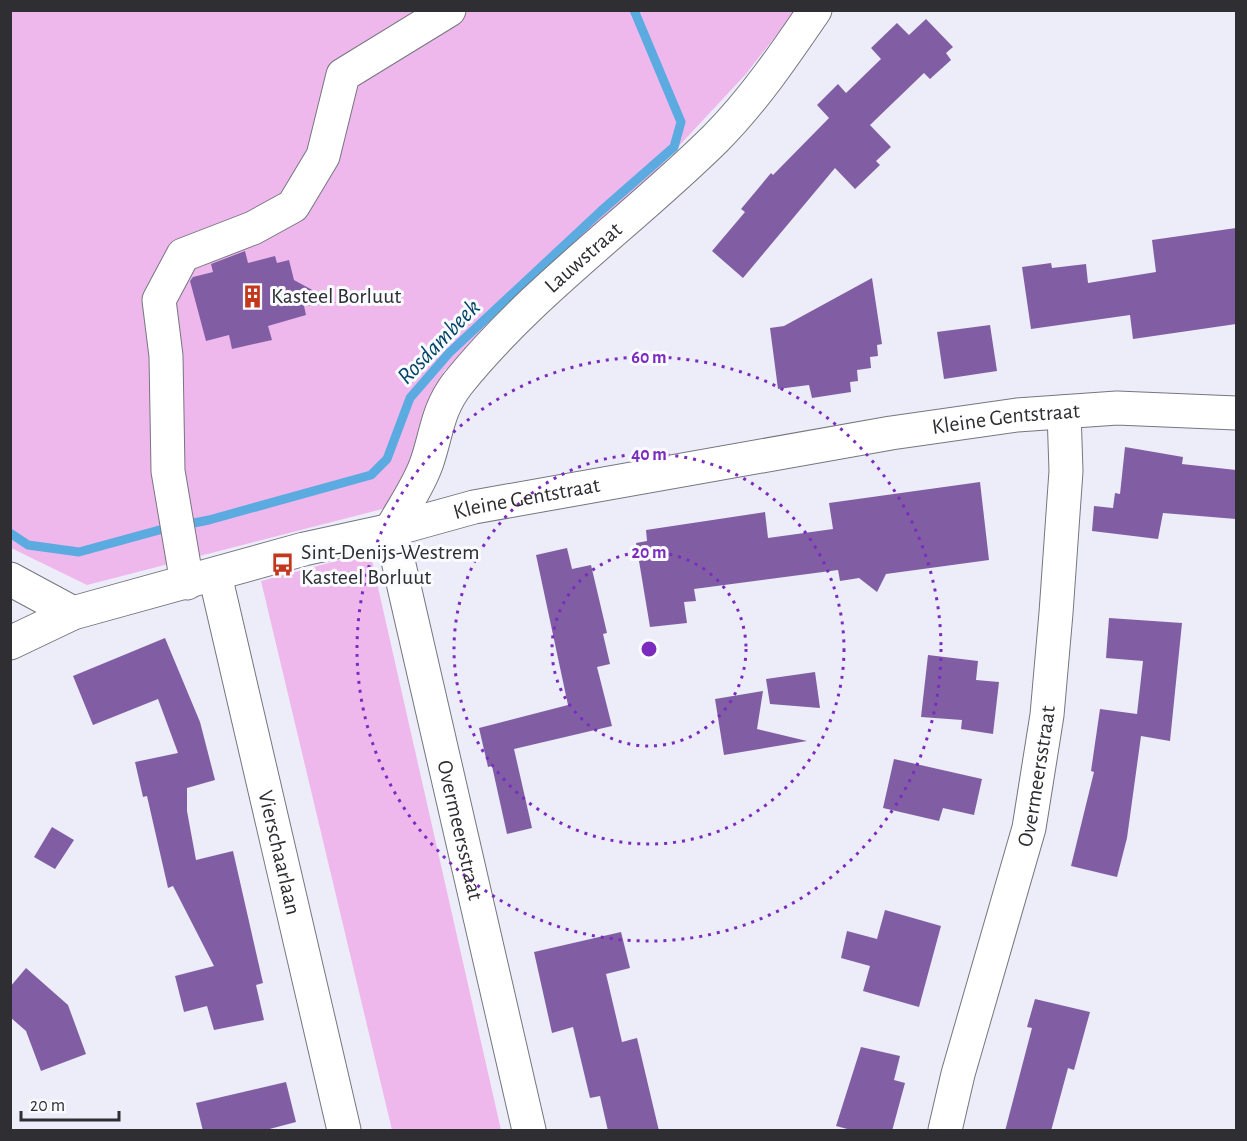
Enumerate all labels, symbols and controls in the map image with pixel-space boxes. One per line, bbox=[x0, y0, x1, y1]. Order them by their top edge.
street label: Lauwstraat bbox=[540, 218, 626, 297]
building icon: Kasteel Borluut bbox=[240, 283, 266, 309]
place label: Kasteel Borluut bbox=[271, 285, 401, 307]
water label: Rosdambeek bbox=[393, 295, 485, 389]
text: 60 m bbox=[631, 349, 667, 367]
street label: Kleine Gentstraat bbox=[930, 400, 1081, 438]
text: 40 m bbox=[631, 446, 667, 464]
street label: Kleine Gentstraat bbox=[451, 474, 602, 523]
place label: Sint-Denijs-Westrem Kasteel Borluut bbox=[301, 541, 480, 588]
text: 20 m bbox=[631, 544, 667, 562]
bus stop icon: Sint-Denijs-Westrem Kasteel Borluut bbox=[270, 552, 296, 578]
centre of rings bbox=[639, 639, 659, 659]
street label: Overmeersstraat bbox=[1013, 705, 1059, 849]
street label: Overmeersstraat bbox=[433, 758, 487, 902]
street label: Vierschaarlaan bbox=[254, 788, 305, 917]
scale bar bbox=[21, 1084, 118, 1122]
text: 20 m bbox=[30, 1097, 65, 1115]

